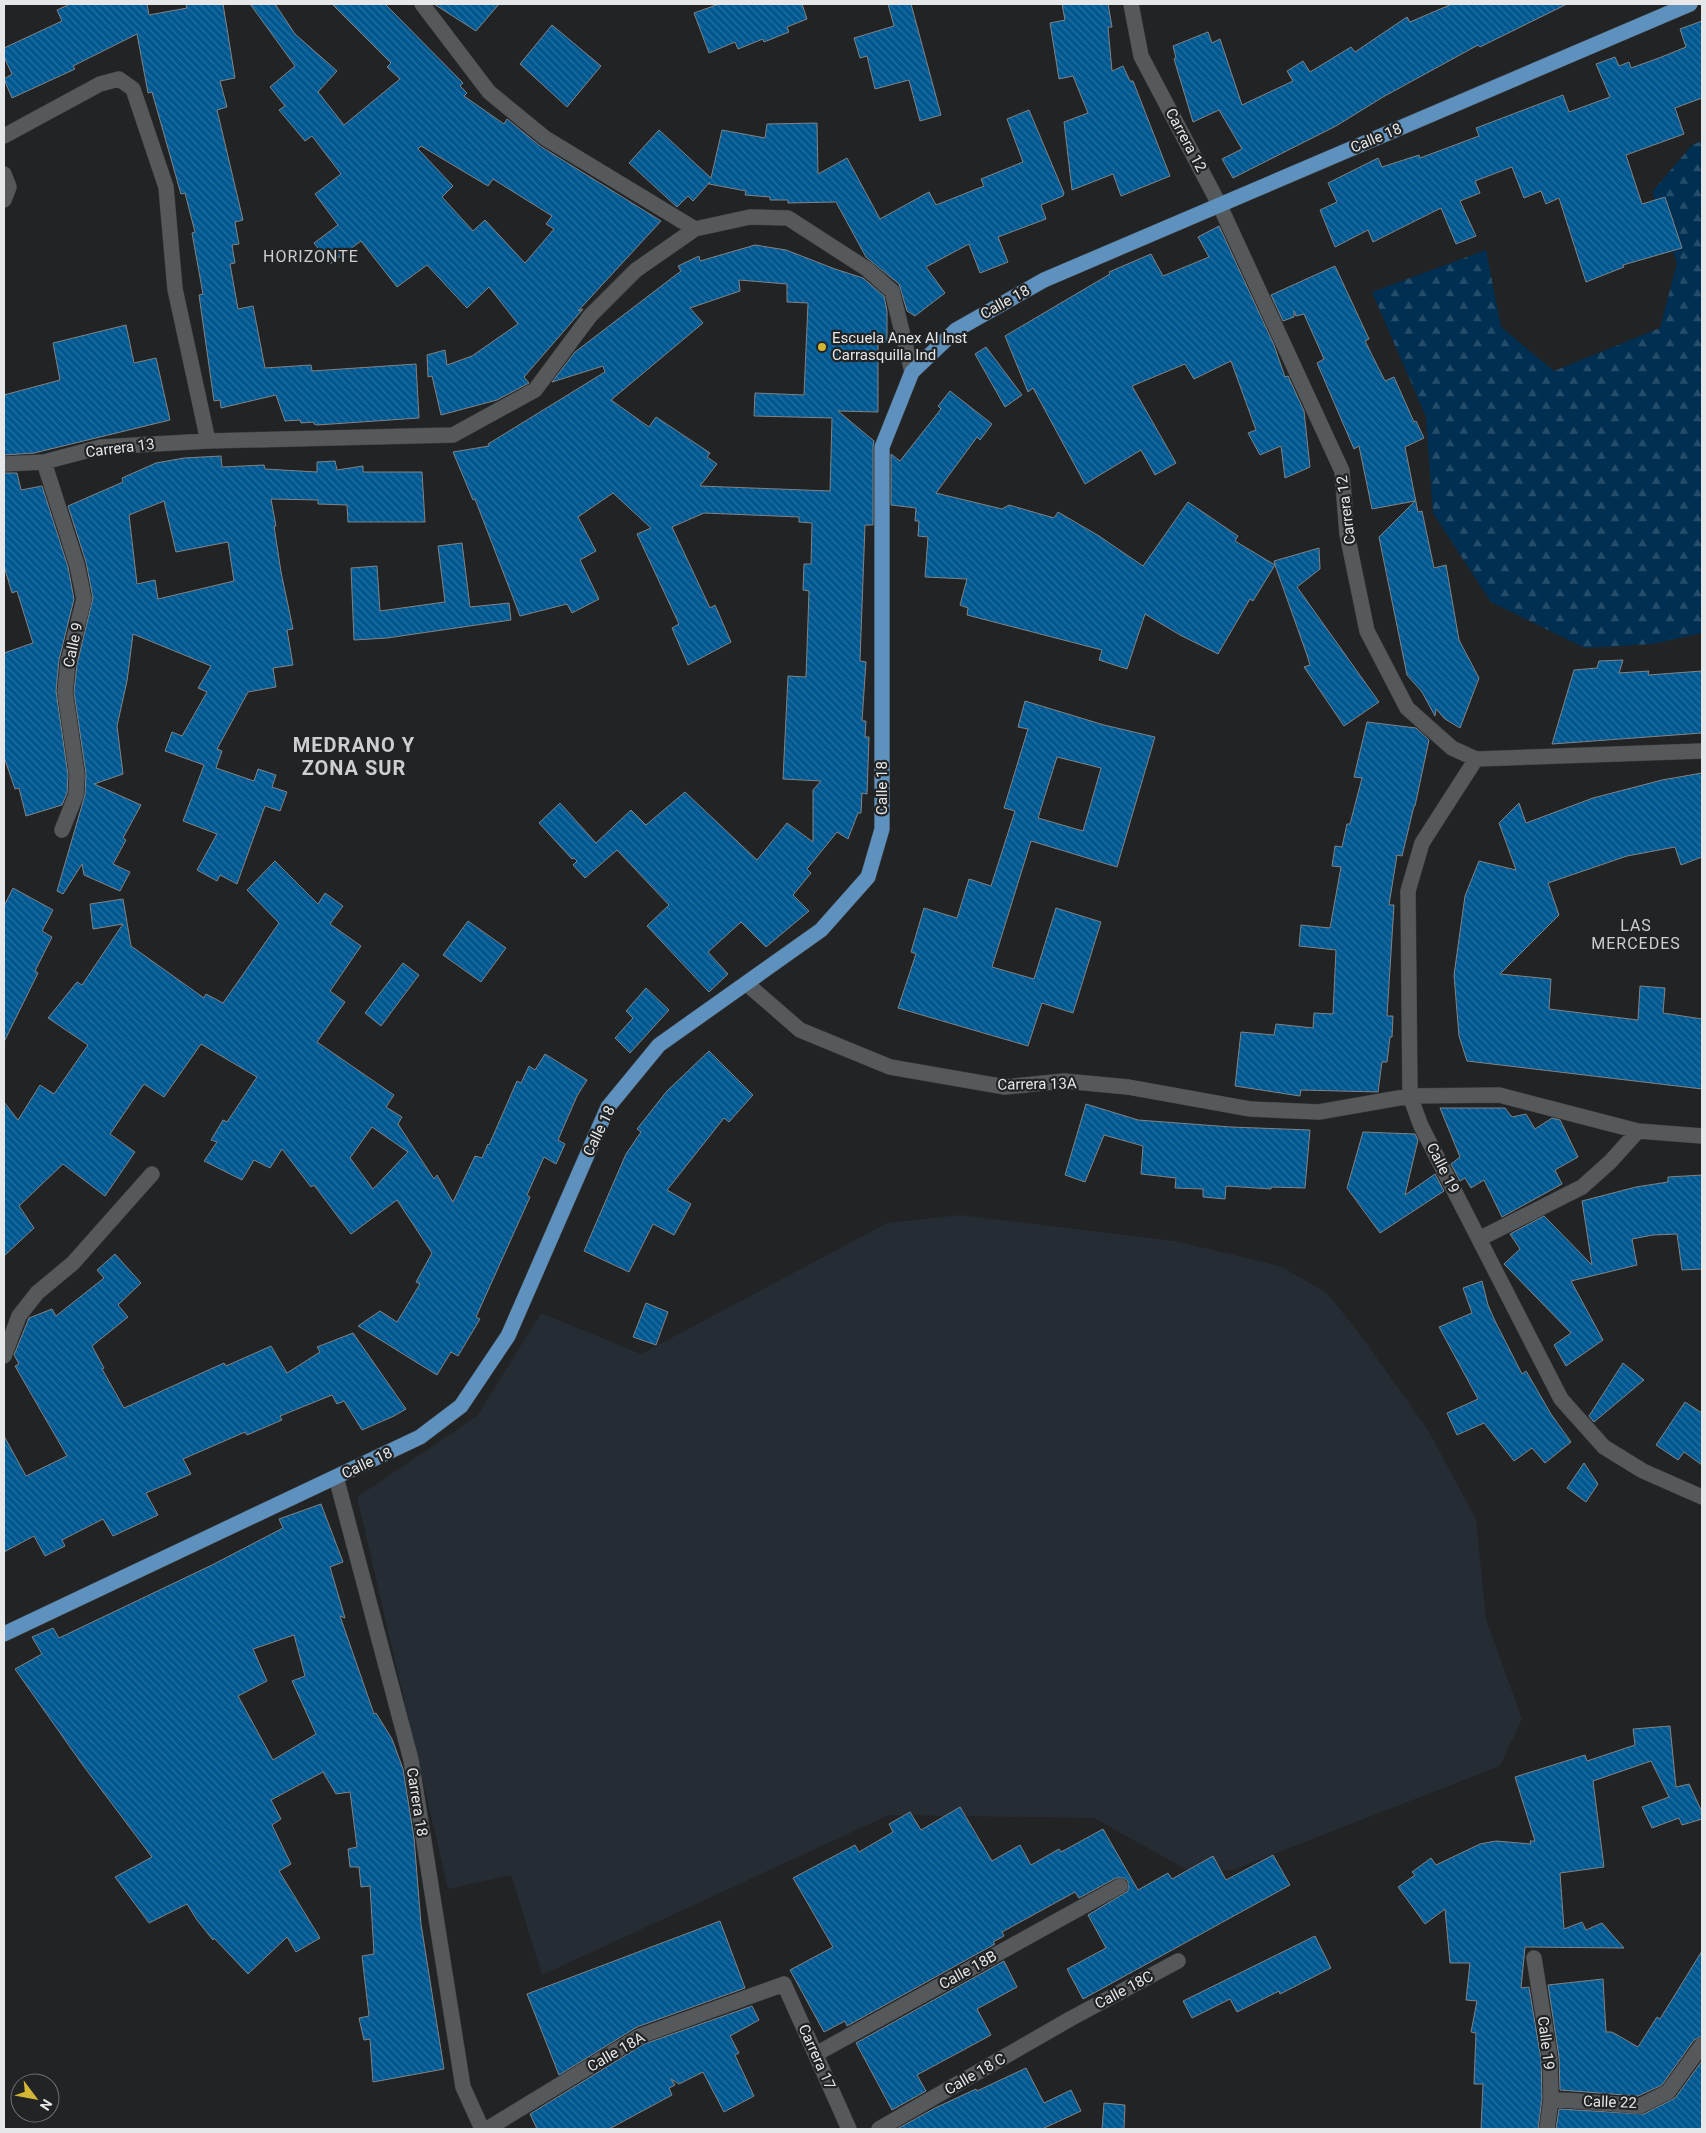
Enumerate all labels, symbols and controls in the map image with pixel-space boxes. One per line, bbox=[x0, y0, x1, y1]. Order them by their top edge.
street label: Carrera 12 bbox=[1162, 105, 1210, 175]
street label: Calle 18 bbox=[1348, 119, 1404, 157]
district label: HORIZONTE bbox=[263, 247, 359, 266]
street label: Calle 18 bbox=[977, 281, 1033, 323]
place label: Escuela Anex Al Inst Carrasquilla Ind bbox=[832, 329, 967, 364]
marker: Escuela Anex Al Inst Carrasquilla Ind bbox=[816, 341, 828, 353]
street label: Carrera 13 bbox=[84, 435, 156, 461]
street label: Carrera 12 bbox=[1333, 474, 1359, 546]
street label: Calle 9 bbox=[59, 621, 87, 669]
district label: MEDRANO Y ZONA SUR bbox=[293, 733, 415, 780]
street label: Calle 18 bbox=[873, 761, 891, 815]
district label: LAS MERCEDES bbox=[1591, 916, 1681, 953]
street label: Carrera 13A bbox=[997, 1074, 1077, 1094]
street label: Calle 18 bbox=[579, 1103, 619, 1159]
street label: Calle 19 bbox=[1423, 1140, 1463, 1196]
street label: Calle 18 bbox=[339, 1443, 395, 1483]
street label: Carrera 18 bbox=[403, 1766, 431, 1838]
street label: Calle 18B bbox=[936, 1947, 1000, 1993]
street label: Calle 18C bbox=[1092, 1967, 1156, 2013]
street label: Calle 19 bbox=[1534, 2015, 1558, 2071]
street label: Carrera 17 bbox=[795, 2022, 839, 2092]
street label: Calle 18A bbox=[584, 2028, 648, 2076]
street label: Calle 18 C bbox=[941, 2049, 1009, 2099]
north arrow bbox=[10, 2073, 60, 2123]
street label: Calle 22 bbox=[1583, 2092, 1637, 2112]
text: N bbox=[37, 2096, 55, 2113]

